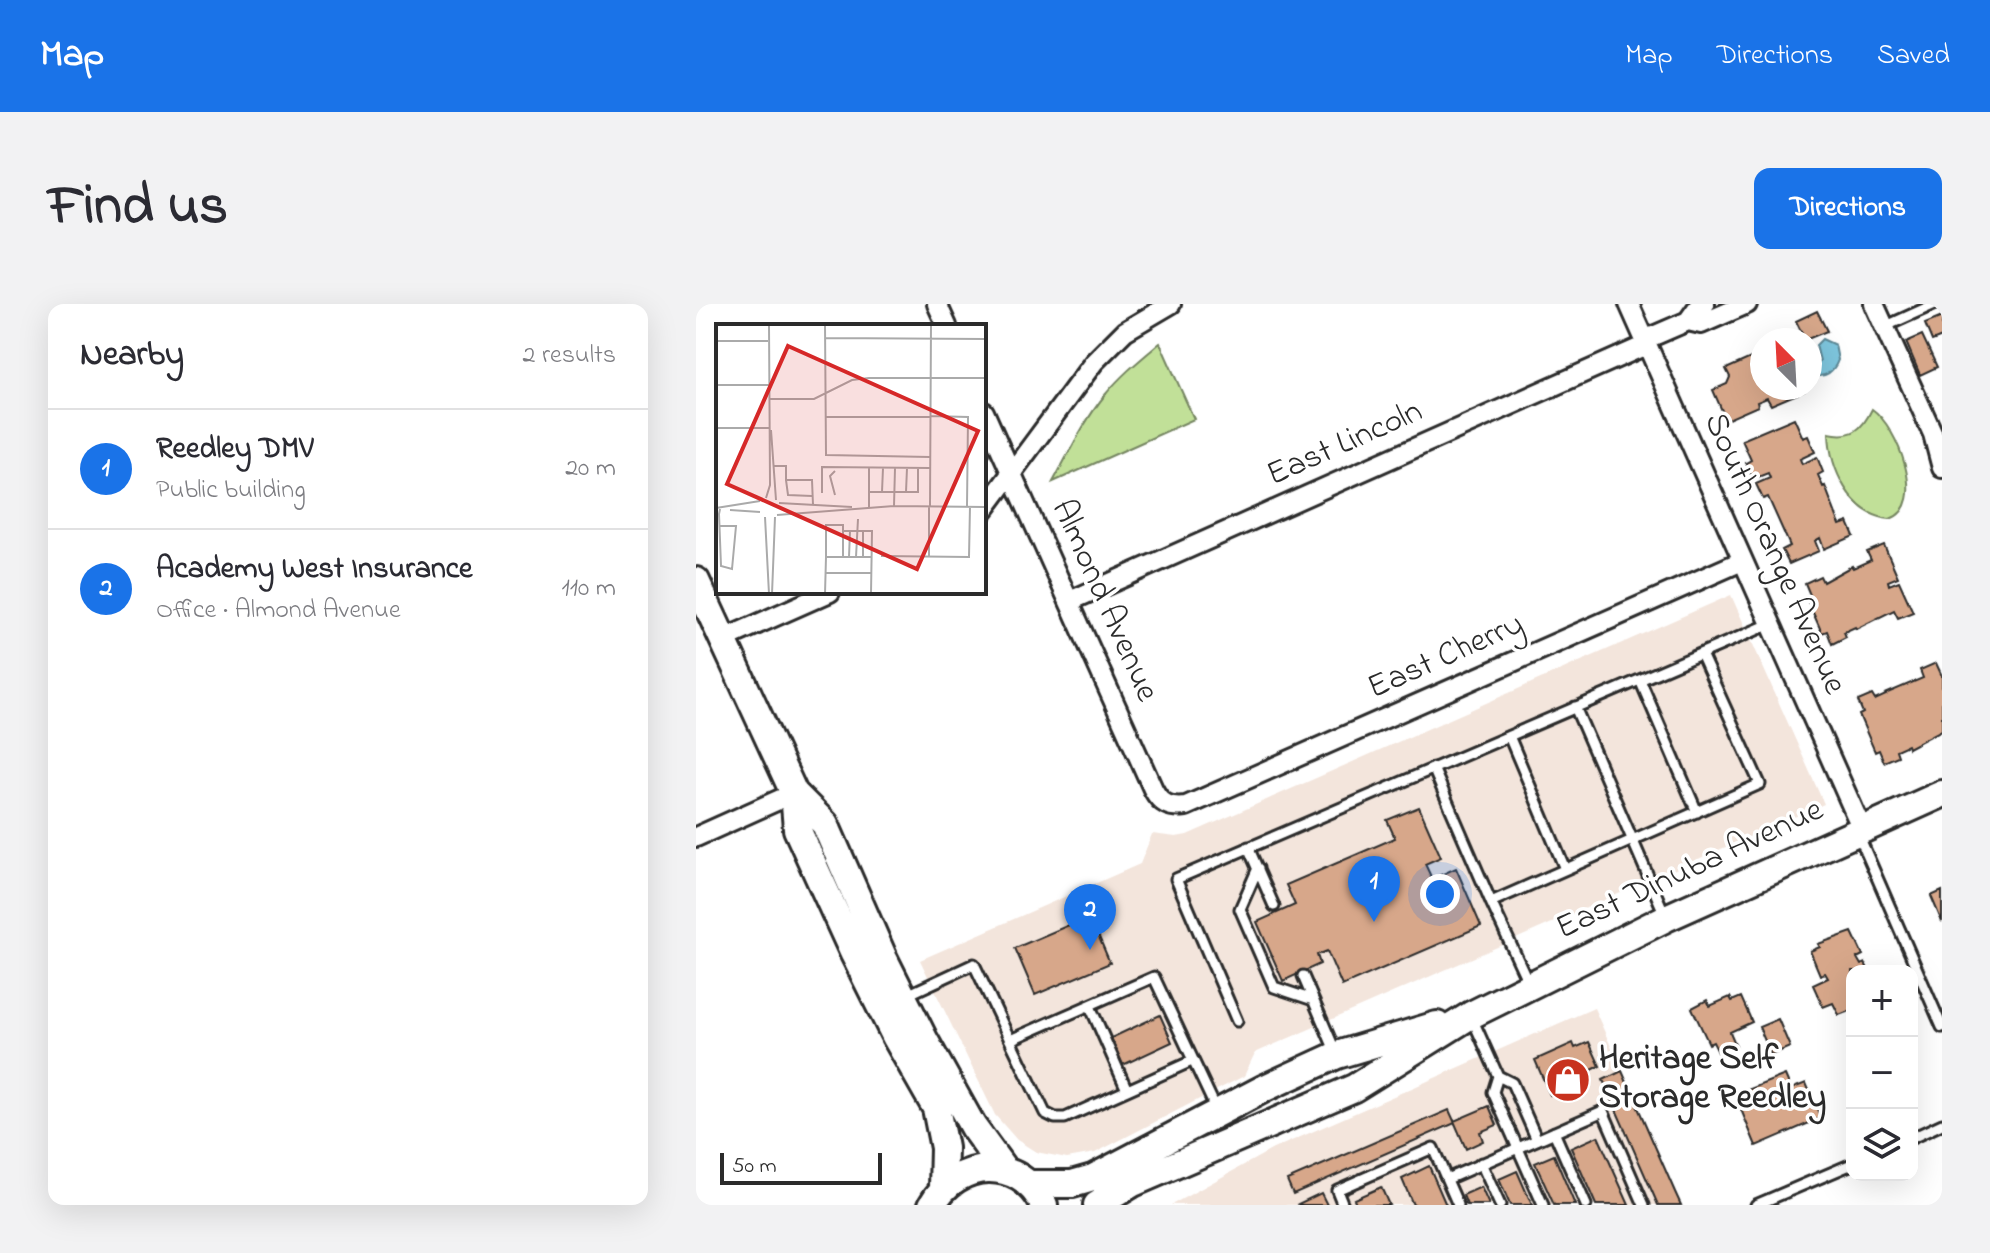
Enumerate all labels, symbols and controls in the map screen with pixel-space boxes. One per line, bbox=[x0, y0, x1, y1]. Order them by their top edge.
text: Map bbox=[40, 28, 104, 84]
text: Map bbox=[1625, 36, 1673, 77]
text: Directions bbox=[1717, 36, 1833, 77]
text: Saved bbox=[1877, 36, 1950, 77]
text: Find us bbox=[48, 168, 228, 249]
button: Directions bbox=[1754, 168, 1942, 249]
inset map bbox=[716, 324, 986, 594]
north arrow bbox=[1750, 328, 1822, 400]
text: Nearby bbox=[80, 331, 184, 381]
text: 2 results bbox=[523, 337, 616, 375]
street label: East Lincoln bbox=[1259, 387, 1431, 501]
street label: South Orange Avenue bbox=[1689, 405, 1859, 704]
text: Reedley DMV bbox=[156, 428, 313, 472]
text: 1 bbox=[102, 450, 110, 488]
text: 20 m bbox=[565, 450, 616, 488]
text: Public building bbox=[156, 472, 306, 510]
street label: Almond Avenue bbox=[1037, 492, 1171, 711]
text: Academy West Insurance bbox=[156, 548, 473, 592]
text: 2 bbox=[100, 570, 112, 608]
text: 110 m bbox=[562, 570, 616, 608]
text: Office · Almond Avenue bbox=[156, 592, 401, 630]
street label: East Cherry bbox=[1360, 600, 1532, 714]
street label: East Dinuba Avenue bbox=[1548, 786, 1833, 954]
pin: 1 bbox=[1348, 856, 1400, 922]
your location bbox=[1420, 874, 1460, 914]
pin: 2 bbox=[1064, 884, 1116, 950]
map controls bbox=[1846, 965, 1918, 1181]
button: + bbox=[1846, 965, 1918, 1037]
place label: Heritage Self Storage Reedley bbox=[1599, 1035, 1826, 1125]
button: − bbox=[1846, 1037, 1918, 1109]
shop icon: Heritage Self Storage Reedley bbox=[1544, 1056, 1592, 1104]
button: layers bbox=[1846, 1109, 1918, 1181]
scale bar bbox=[720, 1149, 882, 1185]
text: 50 m bbox=[732, 1151, 777, 1183]

